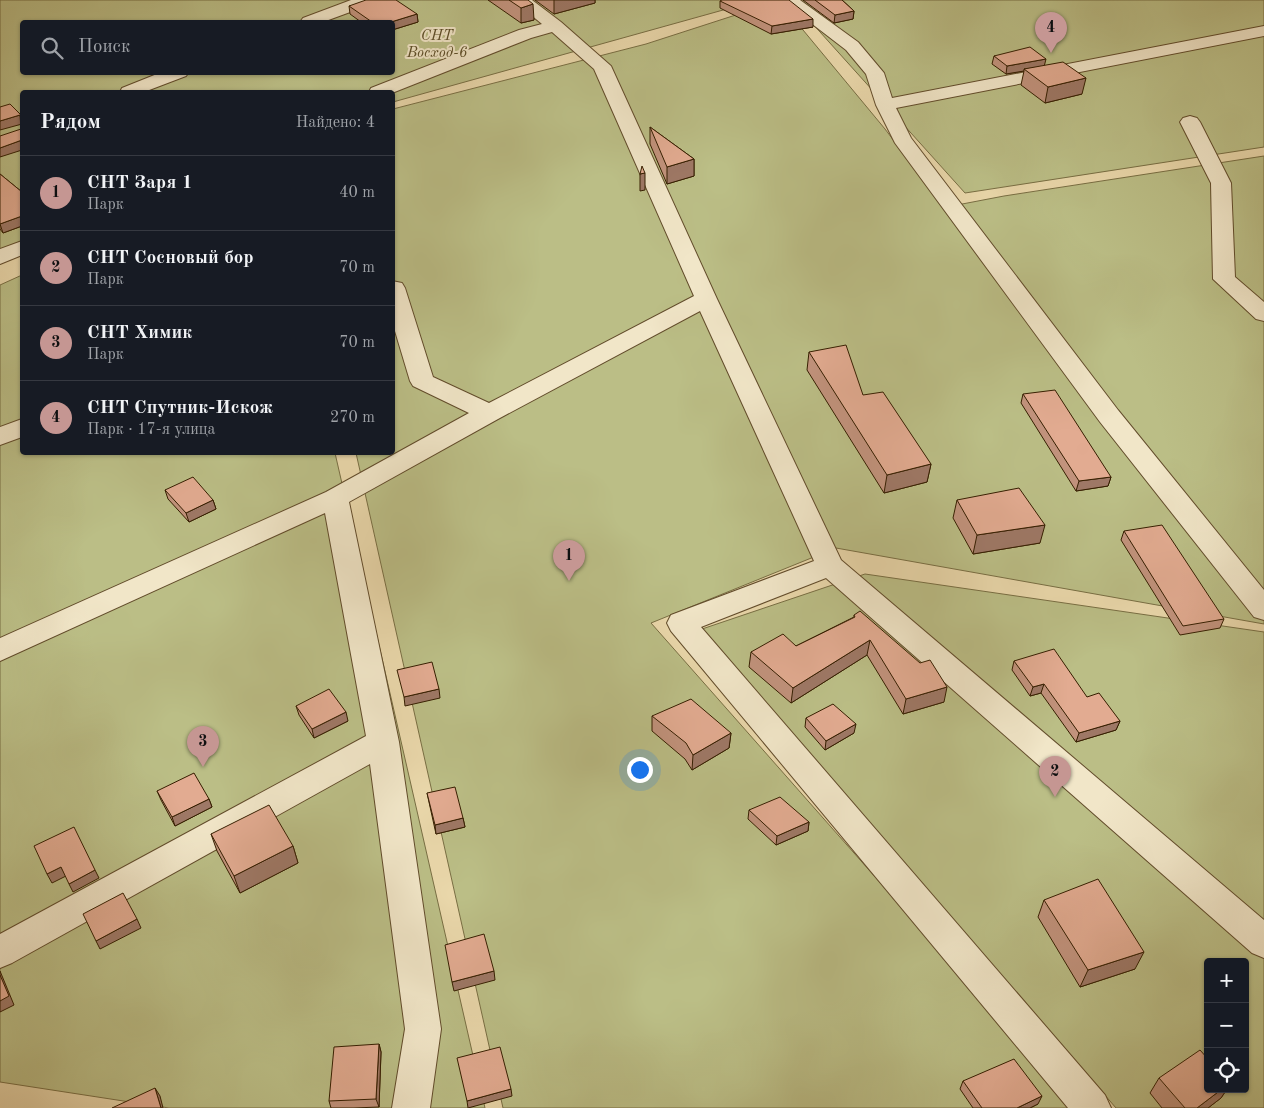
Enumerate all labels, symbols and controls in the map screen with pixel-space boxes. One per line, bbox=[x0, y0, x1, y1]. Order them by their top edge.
pin: 4 bbox=[1035, 12, 1067, 53]
search box bbox=[20, 20, 395, 75]
park label: СНТ Восход-6 bbox=[406, 29, 468, 61]
icon: search bbox=[38, 34, 66, 62]
text: Поиск bbox=[78, 38, 130, 57]
text: Рядом bbox=[40, 112, 101, 133]
text: Найдено: 4 bbox=[296, 115, 375, 131]
text: СНТ Заря 1 bbox=[87, 174, 193, 193]
text: 1 bbox=[51, 185, 61, 201]
text: 40 m bbox=[339, 185, 375, 201]
text: Парк bbox=[87, 197, 124, 213]
text: СНТ Сосновый бор bbox=[87, 249, 254, 268]
text: 2 bbox=[51, 260, 61, 276]
text: 70 m bbox=[339, 260, 375, 276]
text: Парк bbox=[87, 272, 124, 288]
text: СНТ Химик bbox=[87, 324, 192, 343]
text: 3 bbox=[51, 335, 61, 351]
text: 70 m bbox=[339, 335, 375, 351]
text: Парк bbox=[87, 347, 124, 363]
text: СНТ Спутник-Искож bbox=[87, 399, 273, 418]
text: 4 bbox=[51, 410, 61, 426]
text: 270 m bbox=[330, 410, 375, 426]
text: Парк · 17-я улица bbox=[87, 422, 215, 438]
pin: 1 bbox=[553, 540, 585, 581]
pin: 3 bbox=[187, 726, 219, 767]
pin: 2 bbox=[1039, 756, 1071, 797]
your location bbox=[627, 757, 653, 783]
map controls bbox=[1204, 958, 1249, 1093]
button: + bbox=[1204, 958, 1249, 1003]
button: − bbox=[1204, 1003, 1249, 1048]
button: locate bbox=[1204, 1048, 1249, 1093]

